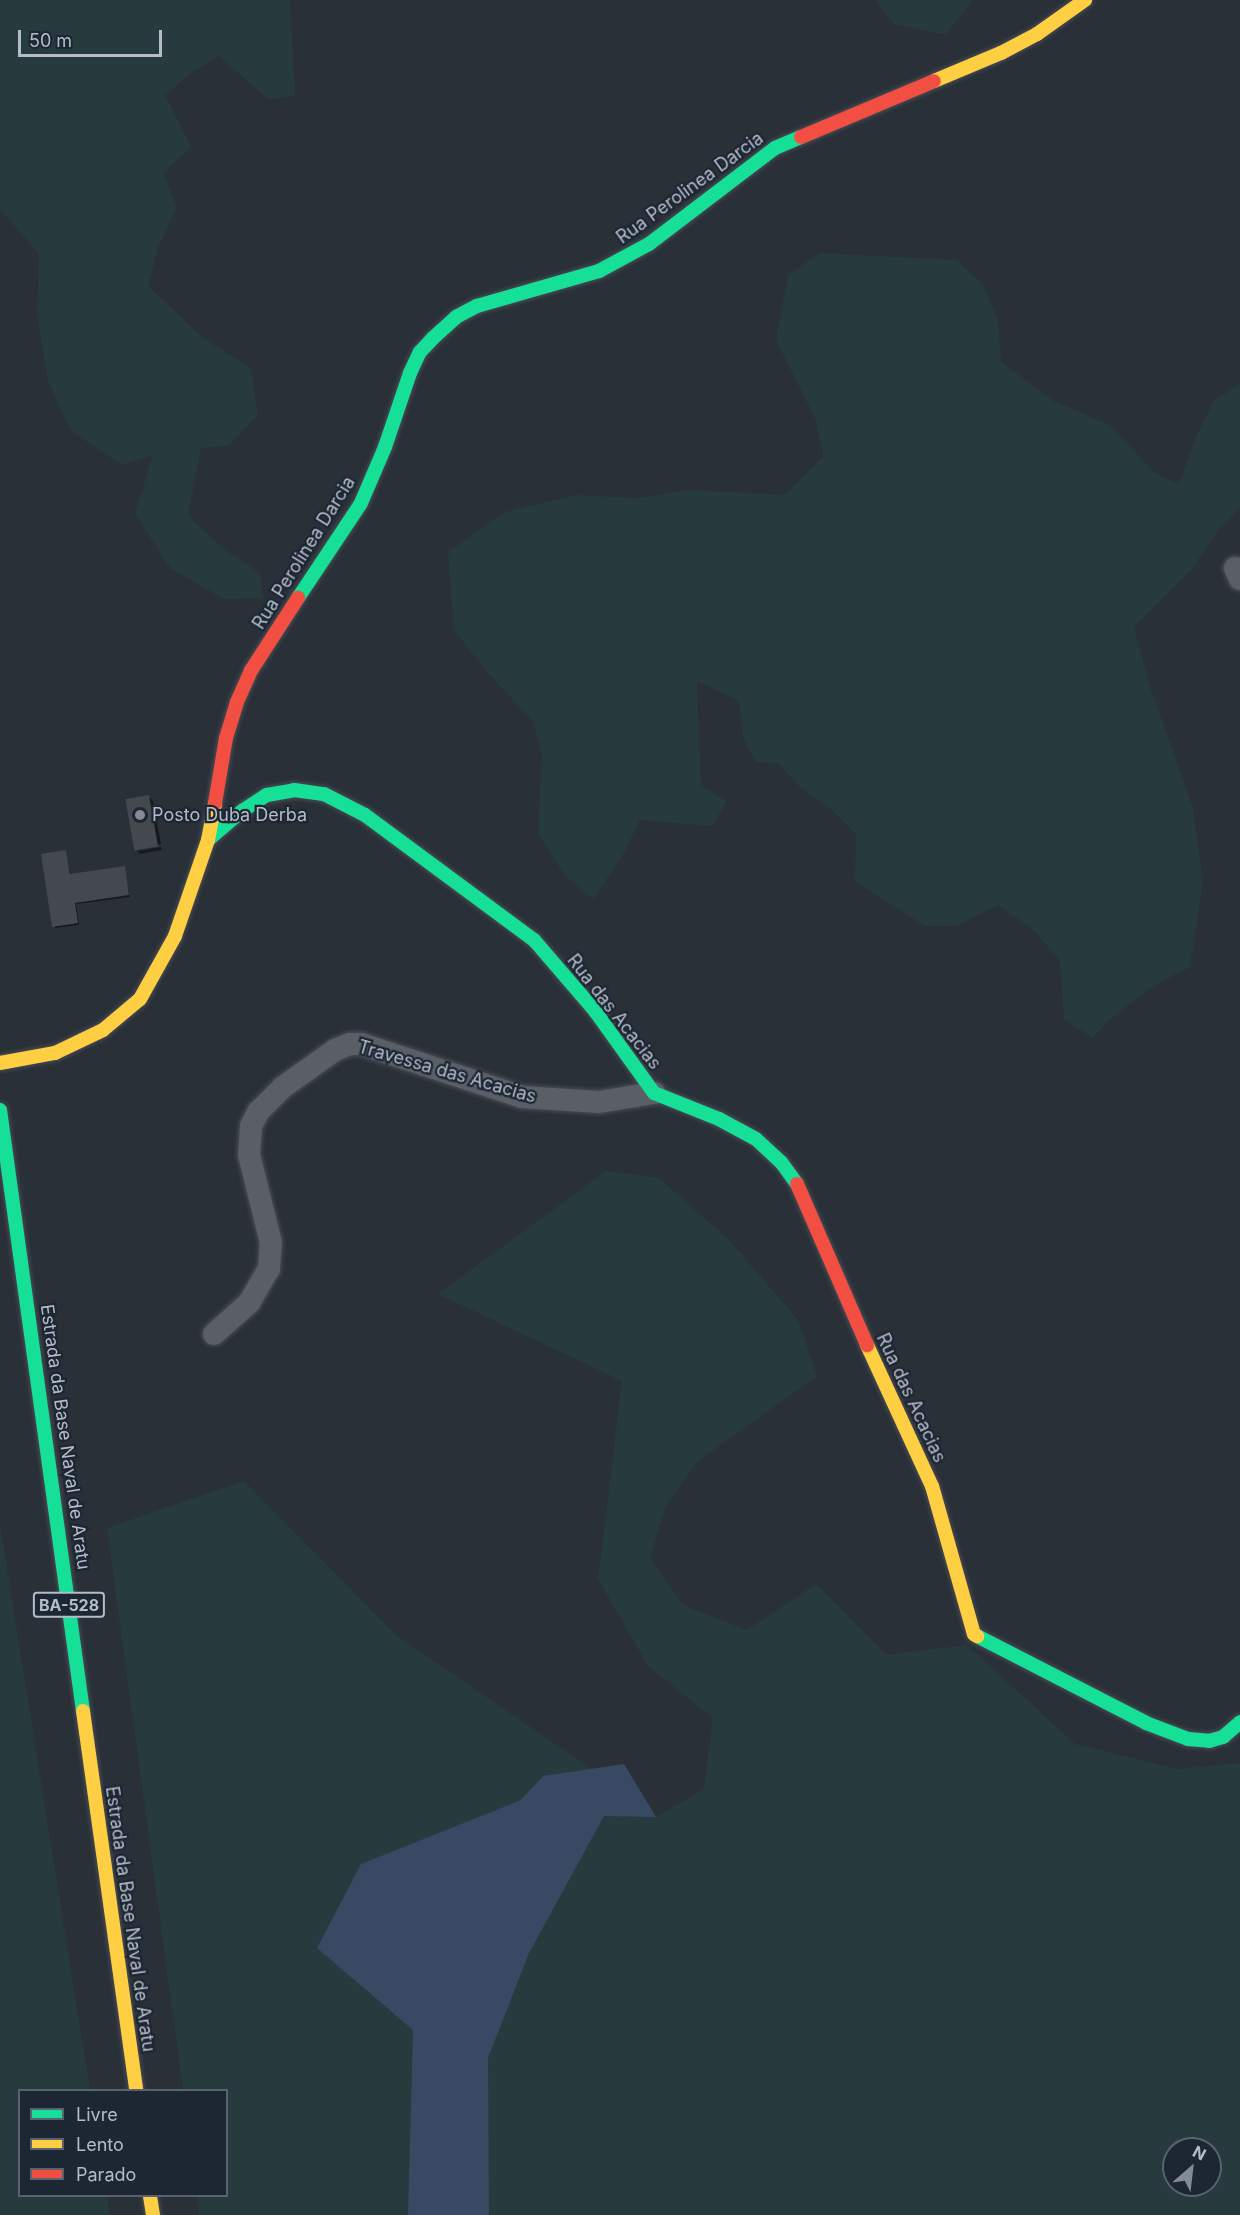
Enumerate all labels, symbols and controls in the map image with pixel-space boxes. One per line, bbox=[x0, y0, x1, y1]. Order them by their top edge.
scale bar bbox=[21, 18, 165, 56]
text: 50 m bbox=[29, 30, 72, 51]
street label: Rua Perolinea Darcia bbox=[612, 128, 768, 248]
street label: Rua Perolinea Darcia bbox=[248, 473, 360, 633]
place label: Posto Duba Derba bbox=[152, 804, 307, 826]
marker: Posto Duba Derba bbox=[133, 808, 147, 822]
street label: Rua das Acacias bbox=[562, 950, 666, 1074]
street label: Travessa das Acacias bbox=[355, 1036, 539, 1108]
street label: Estrada da Base Naval de Aratu bbox=[36, 1303, 94, 1571]
street label: Rua das Acacias bbox=[872, 1330, 950, 1466]
road number: BA-528 bbox=[32, 1592, 106, 1618]
street label: Estrada da Base Naval de Aratu bbox=[101, 1785, 159, 2053]
legend bbox=[18, 2089, 228, 2197]
text: Livre bbox=[76, 2104, 118, 2125]
text: Lento bbox=[76, 2134, 124, 2155]
north arrow bbox=[1162, 2137, 1222, 2197]
text: N bbox=[1189, 2141, 1210, 2165]
text: Parado bbox=[76, 2164, 136, 2185]

